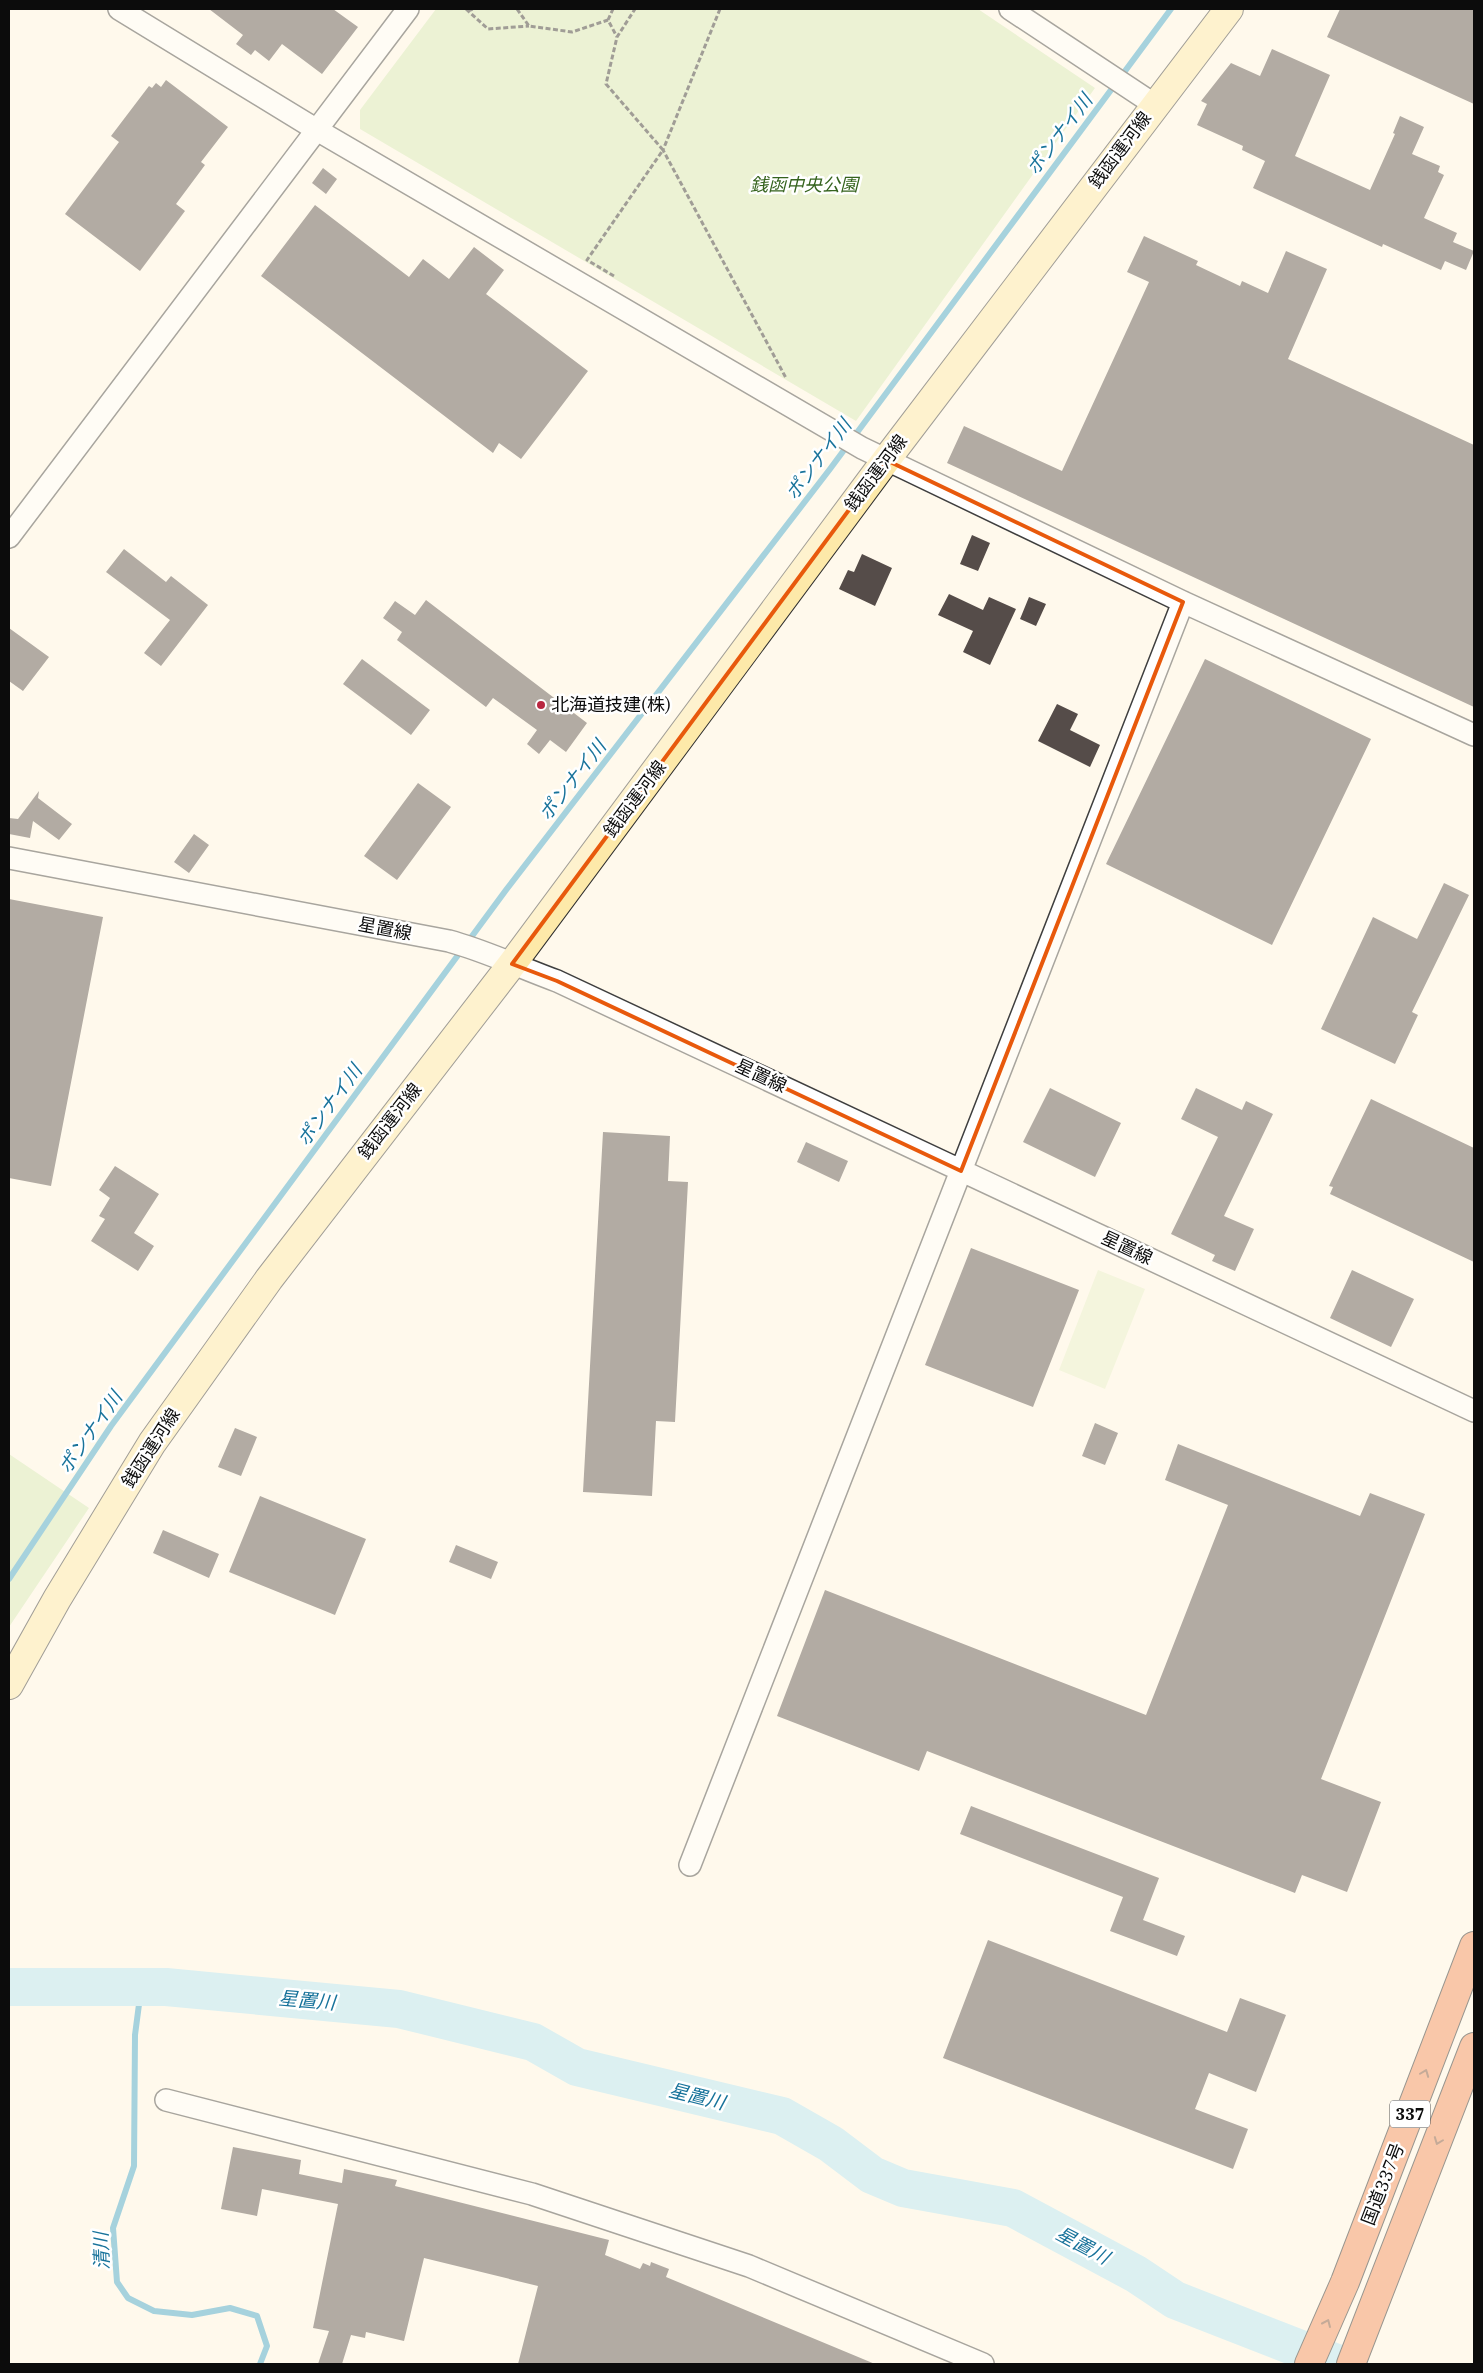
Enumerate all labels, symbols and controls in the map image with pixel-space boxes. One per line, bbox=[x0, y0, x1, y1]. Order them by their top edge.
water label: ポンナイ川 bbox=[1021, 87, 1098, 179]
street label: 銭函運河線 bbox=[1083, 107, 1156, 193]
park label: 銭函中央公園 bbox=[750, 173, 861, 196]
water label: ポンナイ川 bbox=[780, 412, 857, 504]
street label: 銭函運河線 bbox=[839, 430, 912, 516]
place label: 北海道技建(株) bbox=[551, 693, 671, 716]
marker: 北海道技建(株) bbox=[535, 699, 547, 711]
water label: ポンナイ川 bbox=[533, 734, 612, 825]
street label: 銭函運河線 bbox=[598, 756, 671, 842]
street label: 星置線 bbox=[356, 912, 414, 945]
street label: 星置線 bbox=[732, 1054, 791, 1097]
water label: ポンナイ川 bbox=[291, 1058, 368, 1150]
street label: 銭函運河線 bbox=[353, 1078, 426, 1163]
street label: 星置線 bbox=[1098, 1226, 1157, 1269]
water label: ポンナイ川 bbox=[53, 1385, 128, 1478]
street label: 銭函運河線 bbox=[116, 1404, 185, 1492]
water label: 星置川 bbox=[278, 1986, 338, 2015]
one-way arrow bbox=[1419, 2069, 1429, 2078]
water label: 星置川 bbox=[666, 2077, 729, 2115]
road number: 337 bbox=[1390, 2100, 1430, 2128]
one-way arrow bbox=[1433, 2136, 1444, 2145]
street label: 国道337号 bbox=[1356, 2139, 1409, 2228]
water label: 星置川 bbox=[1052, 2221, 1116, 2270]
water label: 清川 bbox=[88, 2230, 114, 2270]
one-way arrow bbox=[1320, 2319, 1331, 2328]

